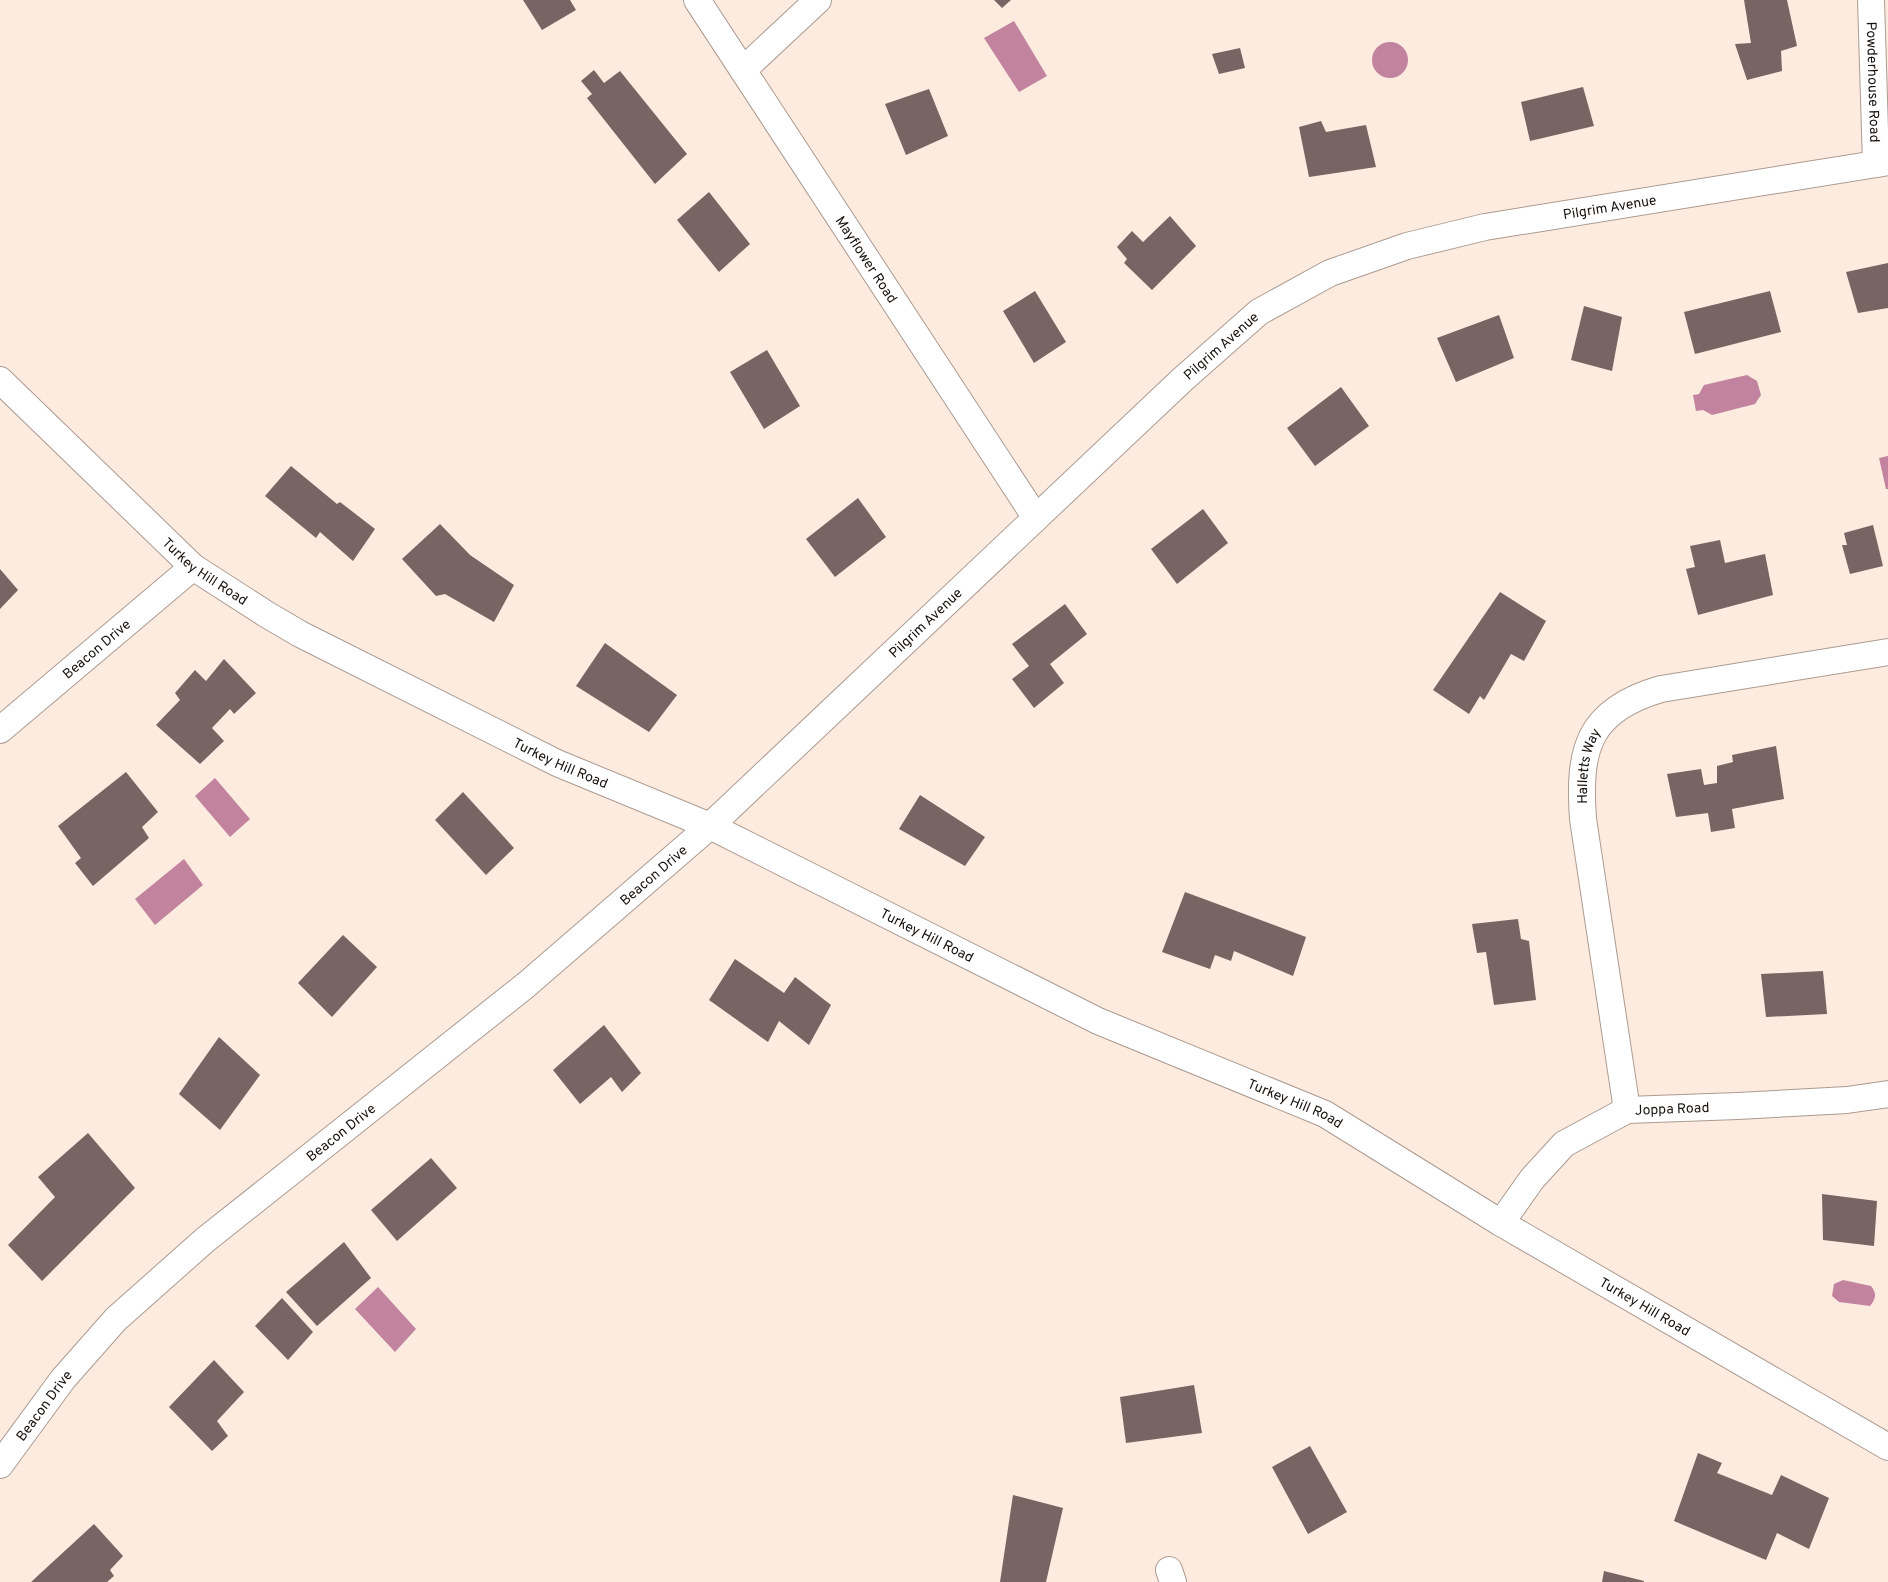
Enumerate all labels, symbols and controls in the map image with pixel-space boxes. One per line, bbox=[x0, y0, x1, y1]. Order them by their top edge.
street label: Powderhouse Road bbox=[1862, 21, 1882, 143]
street label: Pilgrim Avenue bbox=[1562, 192, 1658, 224]
street label: Mayflower Road bbox=[831, 214, 900, 307]
street label: Pilgrim Avenue bbox=[1181, 309, 1263, 384]
street label: Turkey Hill Road bbox=[158, 535, 250, 610]
street label: Pilgrim Avenue bbox=[886, 585, 966, 662]
street label: Beacon Drive bbox=[60, 616, 135, 683]
street label: Halletts Way bbox=[1575, 726, 1605, 804]
street label: Turkey Hill Road bbox=[510, 735, 610, 793]
street label: Beacon Drive bbox=[617, 842, 692, 910]
street label: Turkey Hill Road bbox=[877, 906, 976, 967]
street label: Turkey Hill Road bbox=[1245, 1076, 1345, 1133]
street label: Joppa Road bbox=[1635, 1100, 1710, 1120]
street label: Beacon Drive bbox=[304, 1101, 380, 1166]
street label: Turkey Hill Road bbox=[1596, 1275, 1693, 1341]
street label: Beacon Drive bbox=[13, 1367, 77, 1445]

